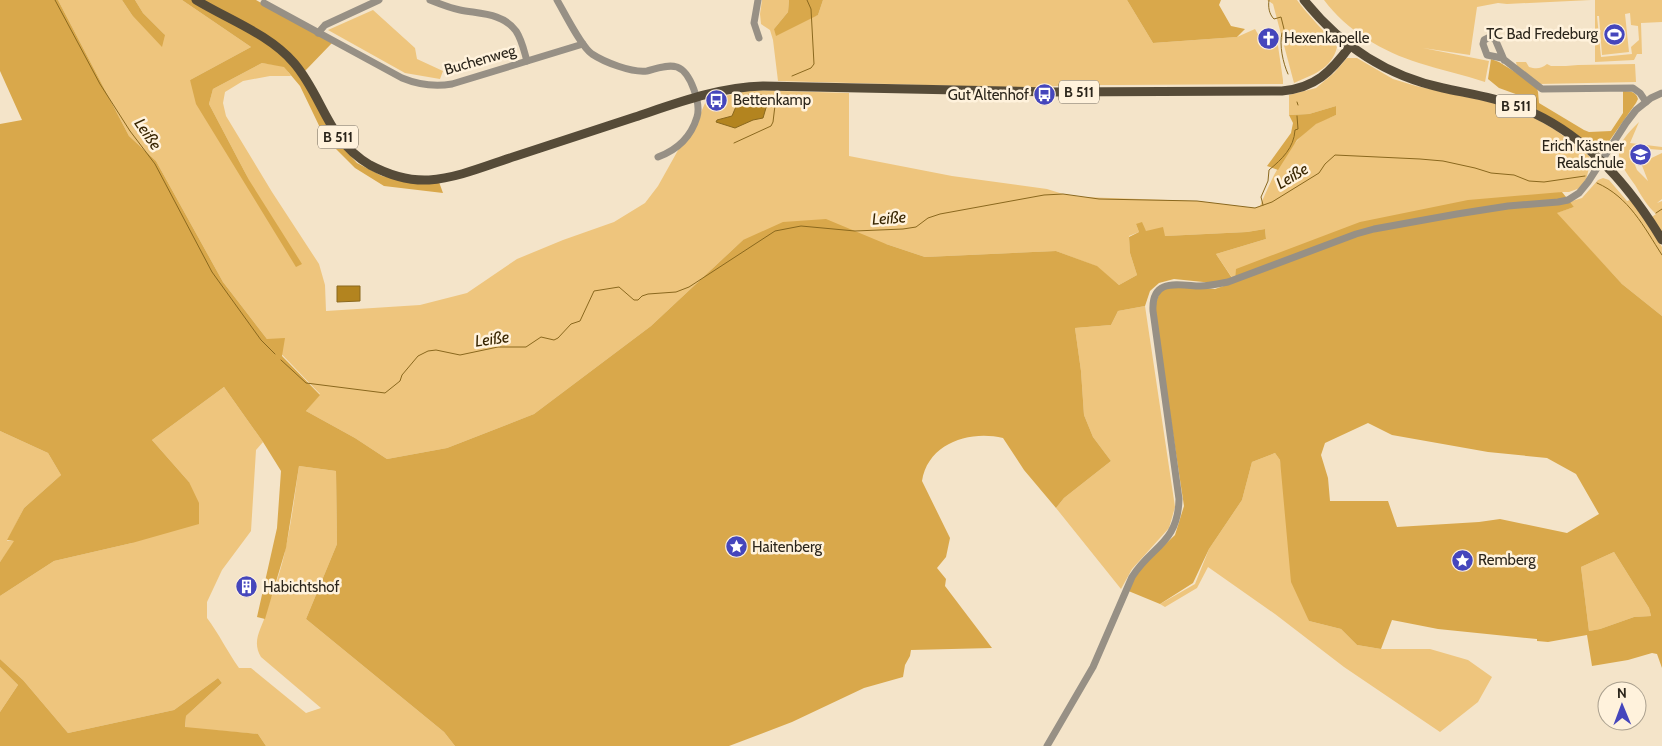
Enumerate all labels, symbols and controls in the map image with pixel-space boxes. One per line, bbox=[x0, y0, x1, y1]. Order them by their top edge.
sports icon: TC Bad Fredeburg bbox=[1602, 22, 1626, 46]
place label: TC Bad Fredeburg bbox=[1486, 25, 1599, 43]
church icon: Hexenkapelle bbox=[1256, 26, 1280, 50]
place label: Hexenkapelle bbox=[1284, 29, 1370, 47]
street label: Buchenweg bbox=[442, 41, 518, 79]
road number: B 511 bbox=[1059, 80, 1099, 104]
bus stop icon: Gut Altenhof bbox=[1033, 83, 1057, 107]
place label: Gut Altenhof bbox=[948, 86, 1029, 104]
bus stop icon: Bettenkamp bbox=[705, 88, 729, 112]
place label: Bettenkamp bbox=[733, 91, 811, 109]
road number: B 511 bbox=[1496, 94, 1536, 118]
water label: Leiße bbox=[130, 115, 166, 153]
road number: B 511 bbox=[318, 125, 358, 148]
place label: Erich Kästner Realschule bbox=[1542, 137, 1624, 172]
school or university icon: Erich Kästner Realschule bbox=[1628, 143, 1652, 167]
water label: Leiße bbox=[1272, 159, 1312, 193]
water label: Leiße bbox=[871, 207, 907, 229]
water label: Leiße bbox=[474, 327, 510, 351]
place icon: Haitenberg bbox=[724, 535, 748, 559]
place label: Haitenberg bbox=[752, 538, 823, 556]
place icon: Remberg bbox=[1450, 548, 1474, 572]
place label: Remberg bbox=[1478, 551, 1536, 569]
building icon: Habichtshof bbox=[235, 575, 259, 599]
place label: Habichtshof bbox=[263, 578, 340, 596]
north arrow bbox=[1597, 681, 1647, 731]
text: N bbox=[1617, 684, 1627, 702]

